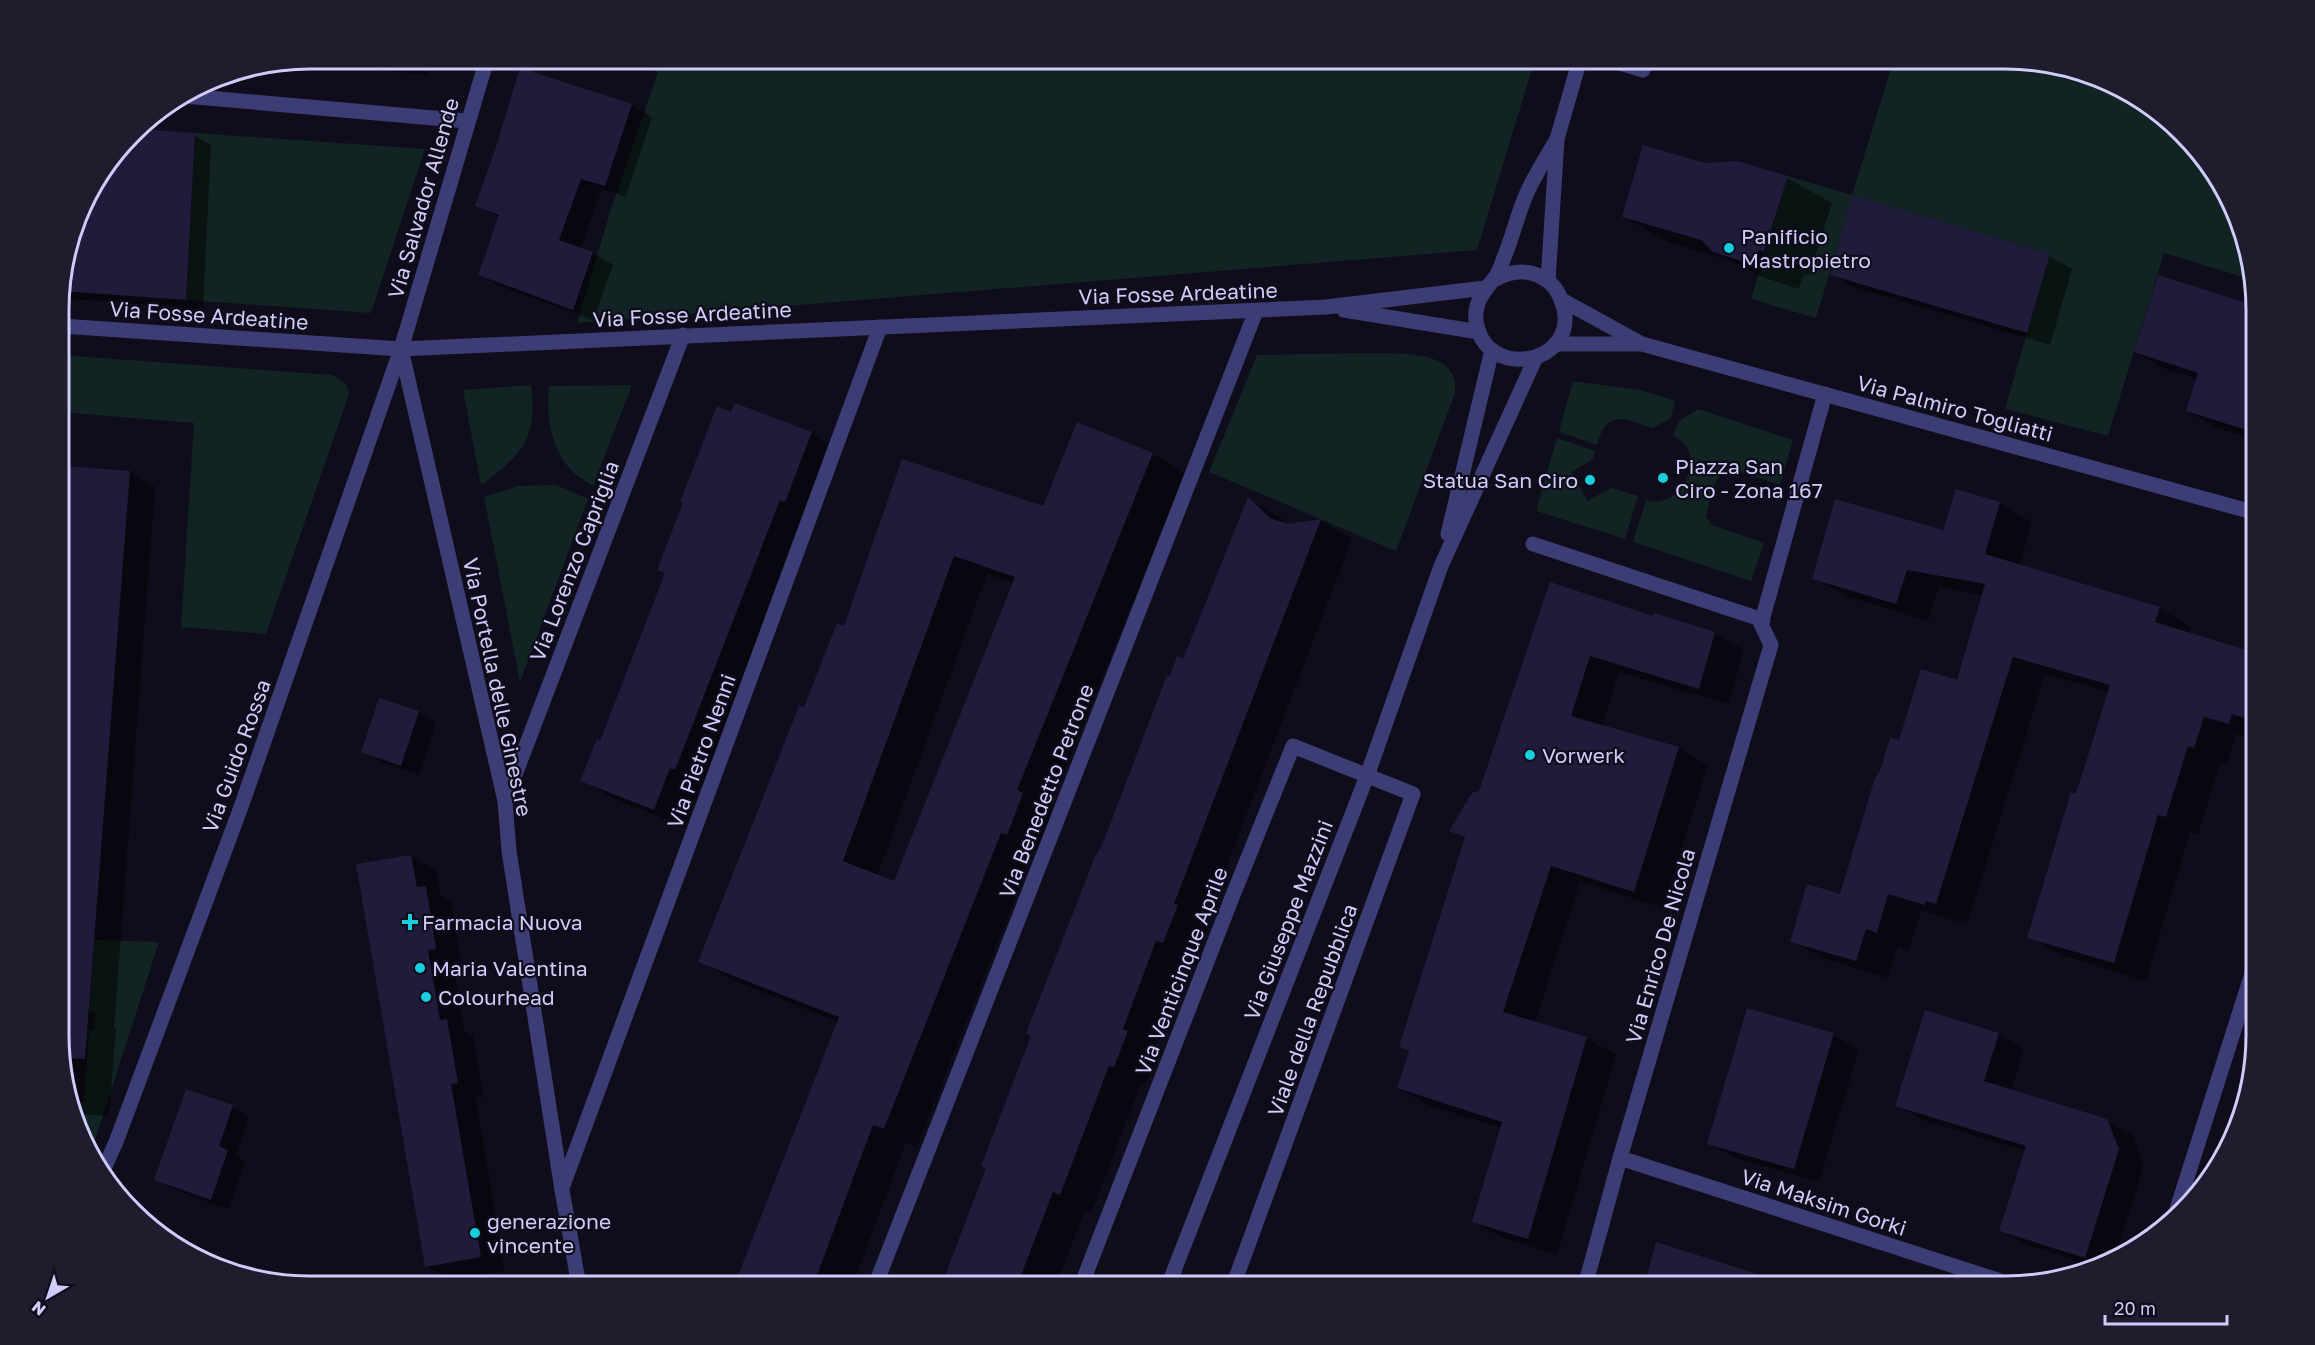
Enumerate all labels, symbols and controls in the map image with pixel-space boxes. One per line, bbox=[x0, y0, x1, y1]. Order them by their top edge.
street label: Via Salvador Allende bbox=[382, 95, 464, 301]
place label: Panificio Mastropietro bbox=[1741, 223, 1871, 273]
marker: Panificio Mastropietro bbox=[1722, 241, 1736, 255]
street label: Via Fosse Ardeatine bbox=[1078, 277, 1278, 309]
street label: Via Fosse Ardeatine bbox=[109, 295, 309, 335]
street label: Via Fosse Ardeatine bbox=[592, 296, 792, 332]
street label: Via Palmiro Togliatti bbox=[1854, 369, 2056, 447]
place label: Piazza San Ciro - Zona 167 bbox=[1675, 453, 1823, 503]
street label: Via Lorenzo Capriglia bbox=[524, 457, 624, 665]
place label: Statua San Ciro bbox=[1423, 467, 1578, 493]
marker: Piazza San Ciro - Zona 167 bbox=[1656, 471, 1670, 485]
marker: Statua San Ciro bbox=[1583, 473, 1597, 487]
street label: Via Portella delle Ginestre bbox=[458, 555, 538, 819]
street label: Via Pietro Nenni bbox=[661, 670, 741, 832]
street label: Via Guido Rossa bbox=[196, 676, 276, 836]
street label: Via Benedetto Petrone bbox=[993, 680, 1099, 902]
place label: Vorwerk bbox=[1542, 742, 1625, 768]
marker: Vorwerk bbox=[1523, 748, 1537, 762]
street label: Via Giuseppe Mazzini bbox=[1238, 816, 1338, 1024]
street label: Via Enrico De Nicola bbox=[1620, 845, 1700, 1047]
street label: Via Venticinque Aprile bbox=[1129, 863, 1233, 1079]
street label: Viale della Repubblica bbox=[1261, 900, 1363, 1120]
place label: Farmacia Nuova bbox=[422, 909, 583, 935]
marker: Farmacia Nuova bbox=[403, 915, 417, 929]
place label: Maria Valentina bbox=[432, 955, 588, 981]
marker: Maria Valentina bbox=[413, 961, 427, 975]
place label: Colourhead bbox=[438, 984, 555, 1010]
marker: Colourhead bbox=[419, 990, 433, 1004]
street label: Via Maksim Gorki bbox=[1738, 1163, 1910, 1241]
place label: generazione vincente bbox=[487, 1208, 611, 1258]
marker: generazione vincente bbox=[468, 1226, 482, 1240]
north arrow bbox=[18, 1267, 78, 1327]
scale bar bbox=[2105, 1288, 2226, 1326]
text: N bbox=[28, 1297, 50, 1320]
text: 20 m bbox=[2114, 1297, 2156, 1319]

